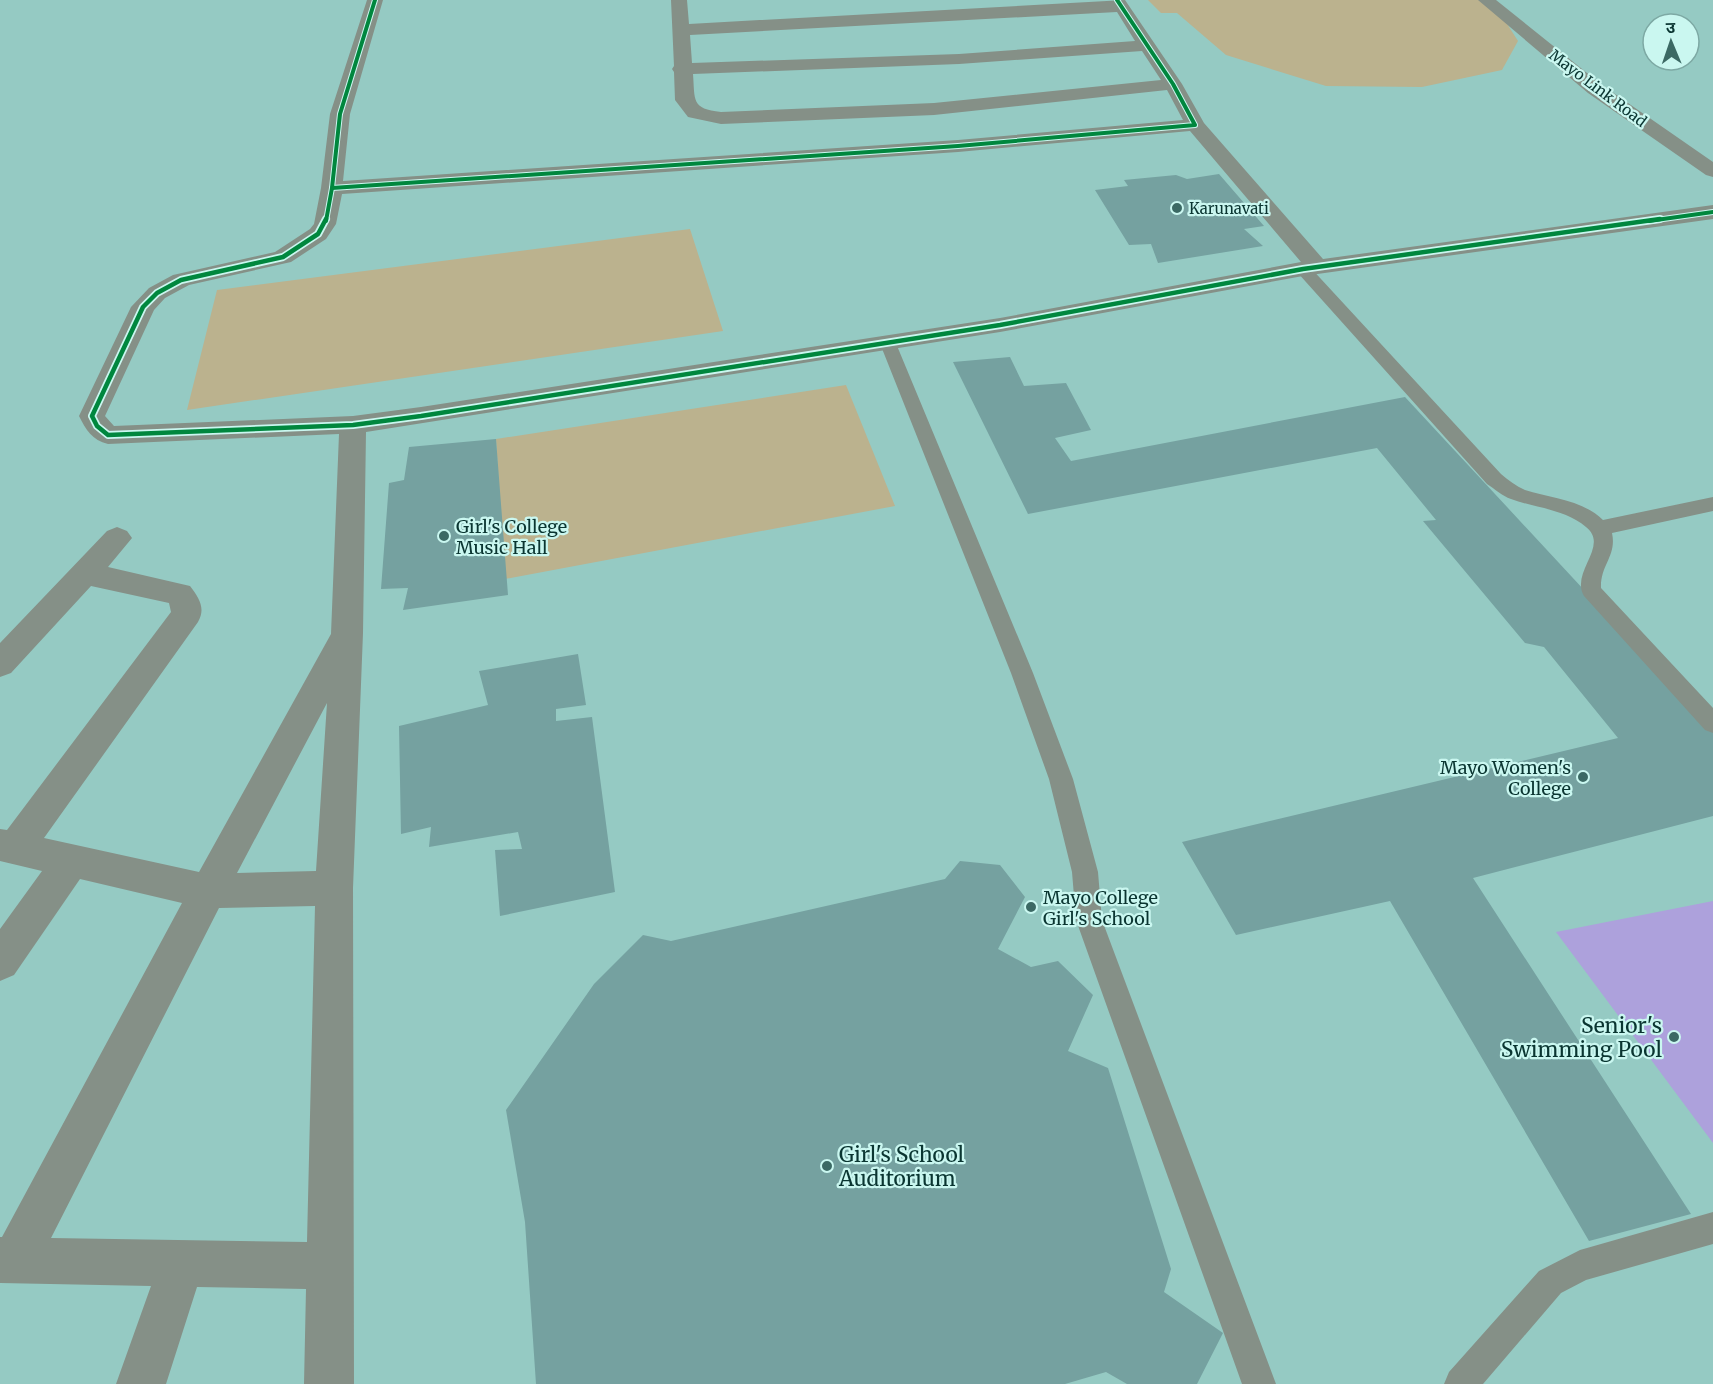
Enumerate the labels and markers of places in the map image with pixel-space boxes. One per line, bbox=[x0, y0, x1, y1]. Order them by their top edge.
place label: Karunavati bbox=[1189, 199, 1269, 218]
marker: Karunavati bbox=[1170, 201, 1184, 215]
place label: Girl's College Music Hall bbox=[456, 515, 567, 559]
marker: Girl's College Music Hall bbox=[437, 529, 451, 543]
place label: Mayo Women's College bbox=[1440, 756, 1571, 800]
marker: Mayo Women's College bbox=[1576, 770, 1590, 784]
place label: Mayo College Girl's School bbox=[1043, 886, 1158, 930]
marker: Mayo College Girl's School bbox=[1024, 900, 1038, 914]
place label: Senior's Swimming Pool bbox=[1501, 1012, 1662, 1063]
marker: Senior's Swimming Pool bbox=[1667, 1030, 1681, 1044]
place label: Girl's School Auditorium bbox=[838, 1141, 965, 1192]
marker: Girl's School Auditorium bbox=[820, 1159, 834, 1173]

